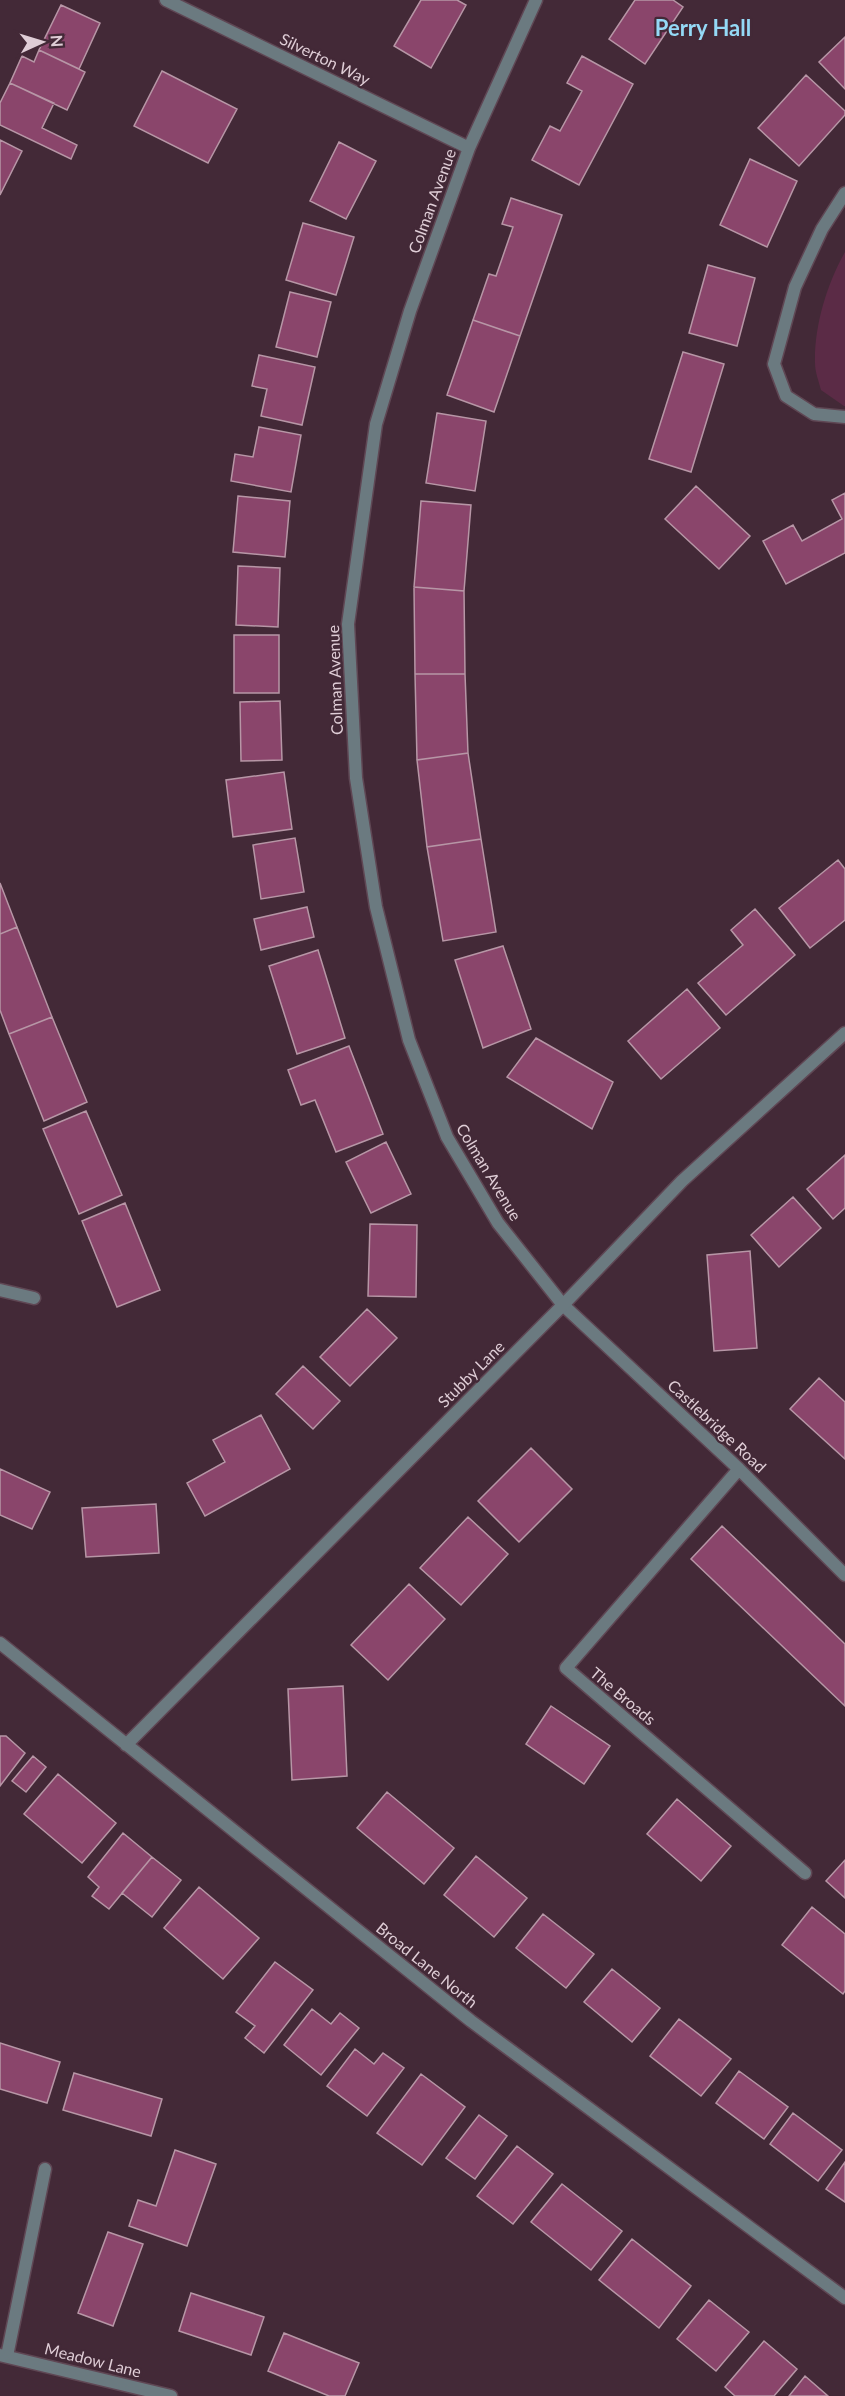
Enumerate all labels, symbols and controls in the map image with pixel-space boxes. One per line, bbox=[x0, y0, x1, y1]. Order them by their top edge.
north arrow bbox=[12, 12, 72, 72]
district label: Perry Hall bbox=[655, 14, 751, 41]
street label: Silverton Way bbox=[277, 29, 374, 89]
text: N bbox=[48, 34, 67, 48]
street label: Colman Avenue bbox=[404, 146, 459, 256]
street label: Colman Avenue bbox=[323, 625, 346, 735]
street label: Colman Avenue bbox=[453, 1120, 526, 1224]
street label: Stubby Lane bbox=[433, 1336, 508, 1411]
street label: Castlebridge Road bbox=[664, 1375, 770, 1476]
street label: The Broads bbox=[587, 1663, 660, 1728]
street label: Broad Lane North bbox=[373, 1918, 482, 2011]
street label: Meadow Lane bbox=[43, 2338, 143, 2381]

